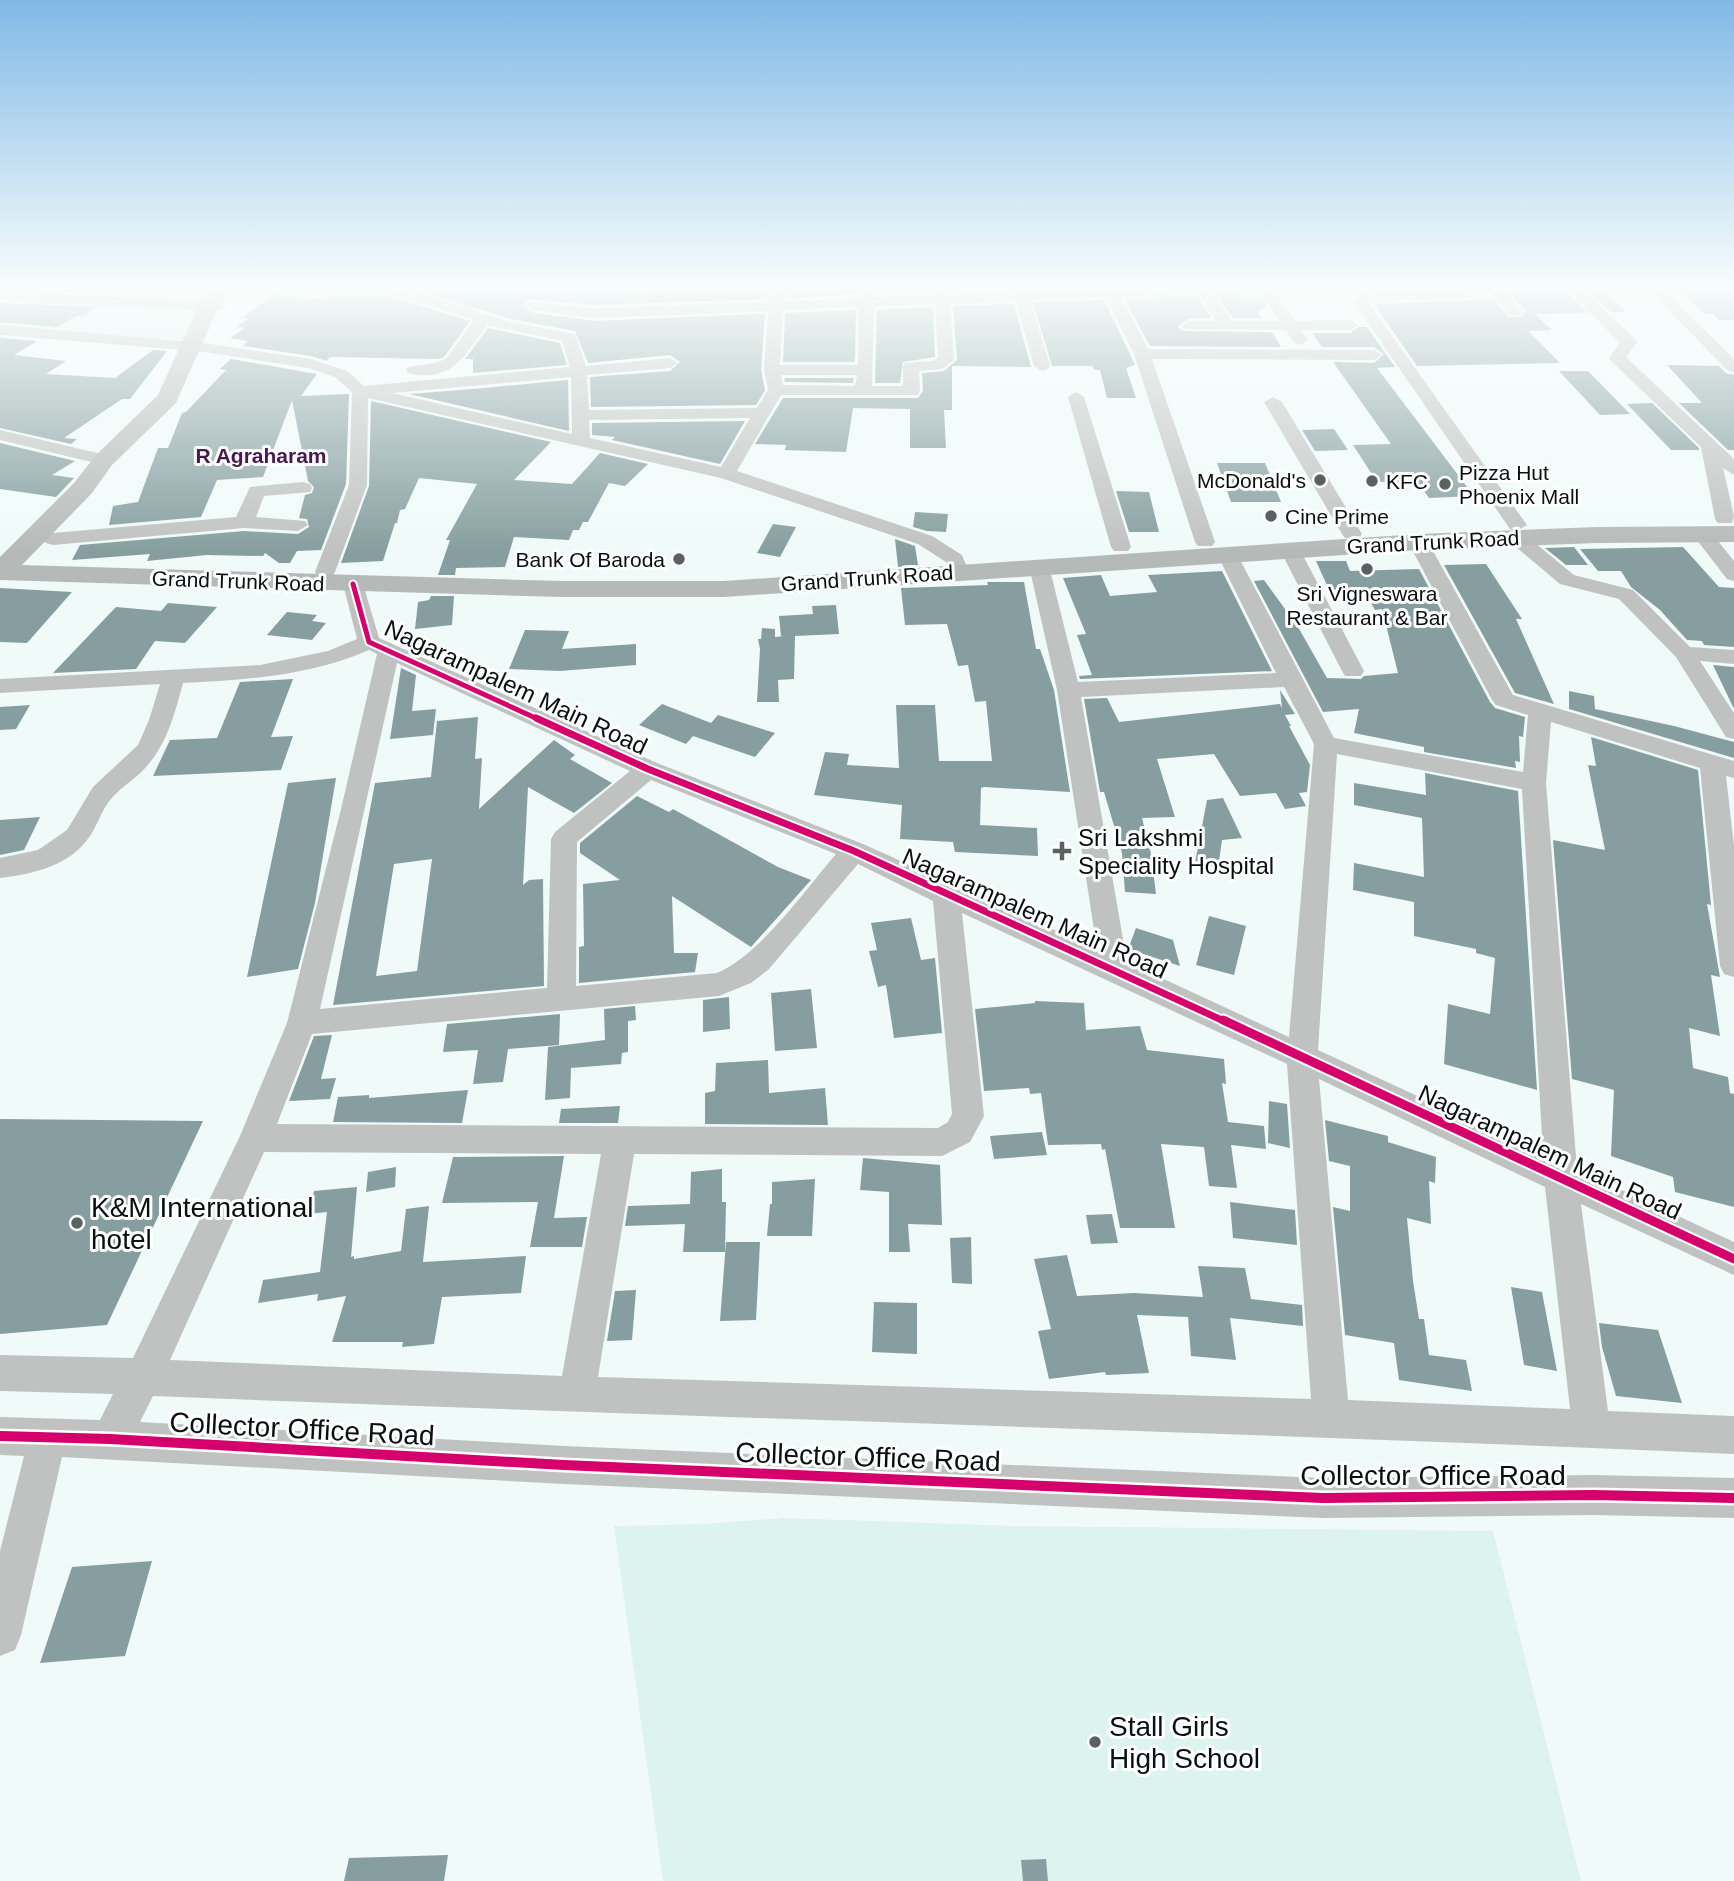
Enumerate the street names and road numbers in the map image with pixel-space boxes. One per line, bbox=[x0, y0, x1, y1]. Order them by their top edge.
street label: Grand Trunk Road bbox=[1346, 526, 1520, 558]
street label: Grand Trunk Road bbox=[780, 561, 954, 595]
street label: Grand Trunk Road bbox=[151, 566, 325, 596]
street label: Nagarampalem Main Road bbox=[380, 614, 652, 760]
street label: Nagarampalem Main Road bbox=[899, 842, 1171, 984]
street label: Nagarampalem Main Road bbox=[1414, 1079, 1686, 1225]
street label: Collector Office Road bbox=[169, 1407, 435, 1451]
street label: Collector Office Road bbox=[735, 1437, 1001, 1477]
street label: Collector Office Road bbox=[1300, 1460, 1566, 1491]

